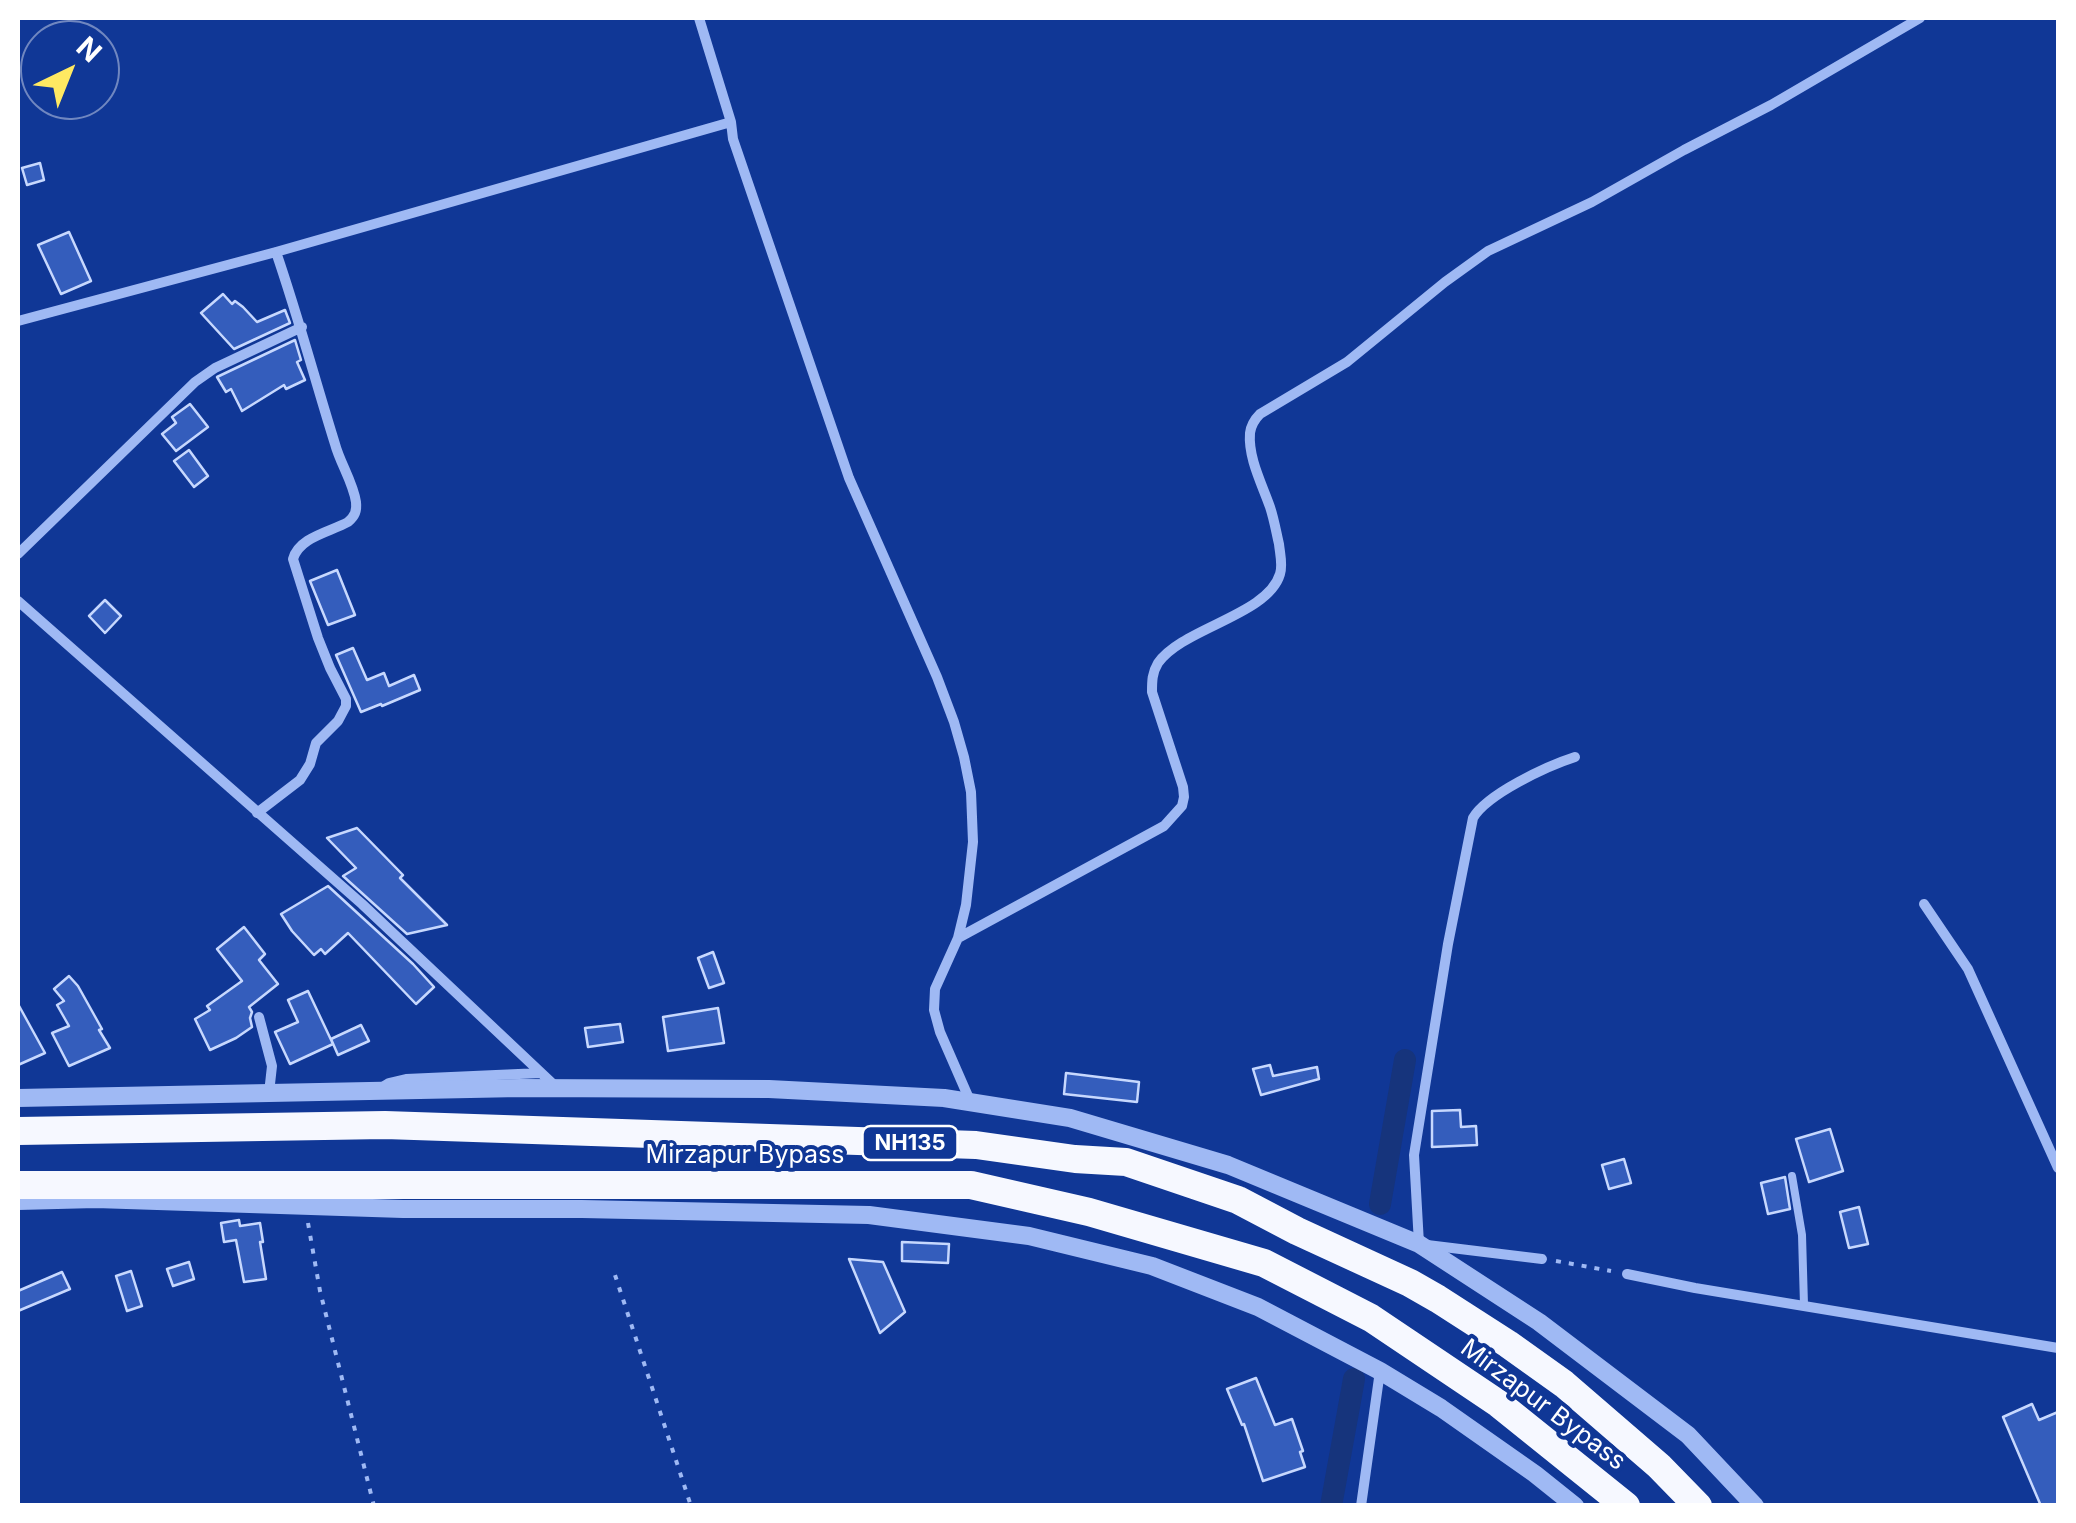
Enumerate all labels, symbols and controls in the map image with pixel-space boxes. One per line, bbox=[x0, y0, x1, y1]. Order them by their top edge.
north arrow bbox=[20, 20, 120, 120]
text: N bbox=[70, 30, 108, 69]
road number: NH135 bbox=[862, 1126, 958, 1160]
street label: Mirzapur Bypass bbox=[646, 1140, 844, 1170]
street label: Mirzapur Bypass bbox=[1455, 1333, 1631, 1477]

